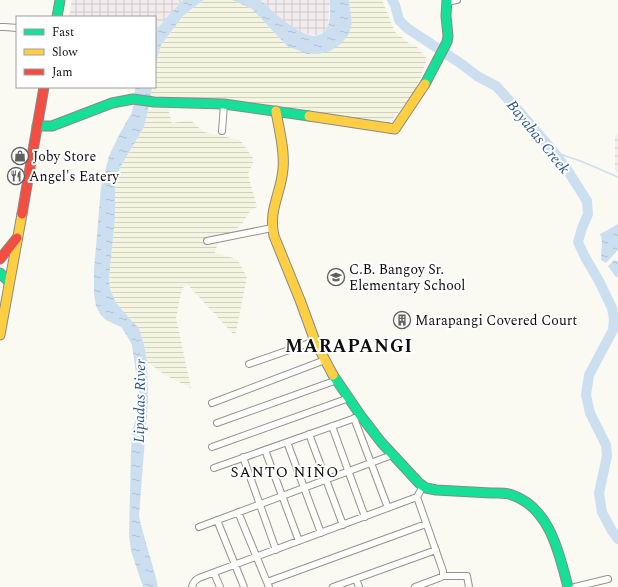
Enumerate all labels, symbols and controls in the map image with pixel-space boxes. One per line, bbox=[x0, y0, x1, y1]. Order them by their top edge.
legend bbox=[16, 16, 156, 88]
text: Fast bbox=[52, 23, 74, 42]
text: Slow bbox=[52, 43, 78, 62]
text: Jam bbox=[52, 63, 73, 82]
water label: Bayabas Creek bbox=[501, 95, 575, 179]
shop icon: Joby Store bbox=[10, 146, 30, 166]
place label: Joby Store bbox=[33, 146, 96, 167]
restaurant icon: Angel's Eatery bbox=[6, 166, 26, 186]
place label: Angel's Eatery bbox=[29, 166, 120, 187]
place label: C.B. Bangoy Sr. Elementary School bbox=[349, 259, 465, 296]
school or university icon: C.B. Bangoy Sr. Elementary School bbox=[326, 267, 346, 287]
building icon: Marapangi Covered Court bbox=[392, 310, 412, 330]
place label: Marapangi Covered Court bbox=[415, 310, 577, 331]
district label: MARAPANGI bbox=[285, 333, 413, 360]
water label: Lipadas River bbox=[128, 358, 152, 443]
district label: SANTO NIÑO bbox=[231, 461, 339, 484]

